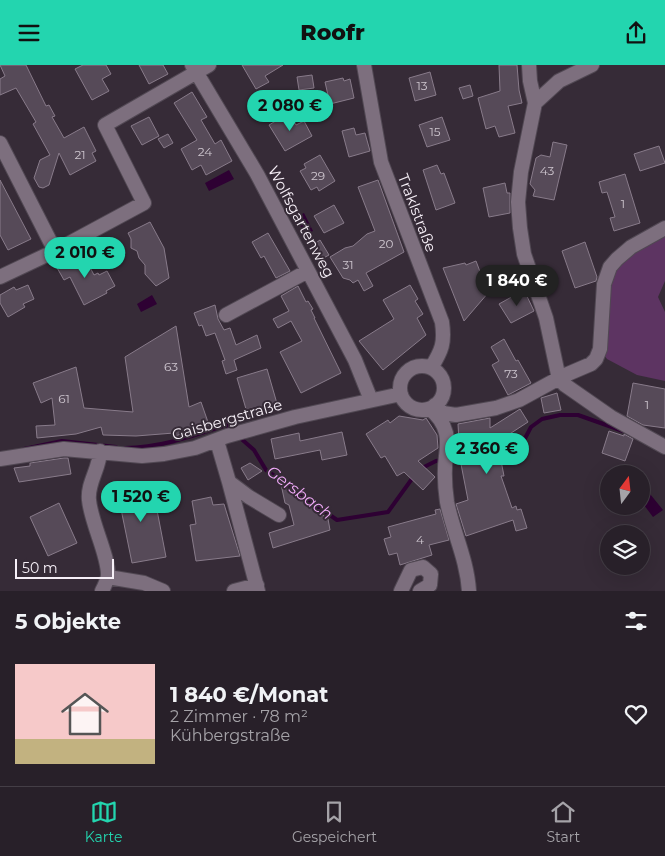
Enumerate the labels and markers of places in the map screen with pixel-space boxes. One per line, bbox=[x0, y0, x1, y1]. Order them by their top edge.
pin: 2 080 € bbox=[244, 89, 336, 132]
pin: 2 010 € bbox=[39, 237, 131, 279]
pin: 1 840 € bbox=[471, 265, 563, 307]
pin: 2 360 € bbox=[441, 433, 533, 475]
pin: 1 520 € bbox=[95, 481, 187, 523]

